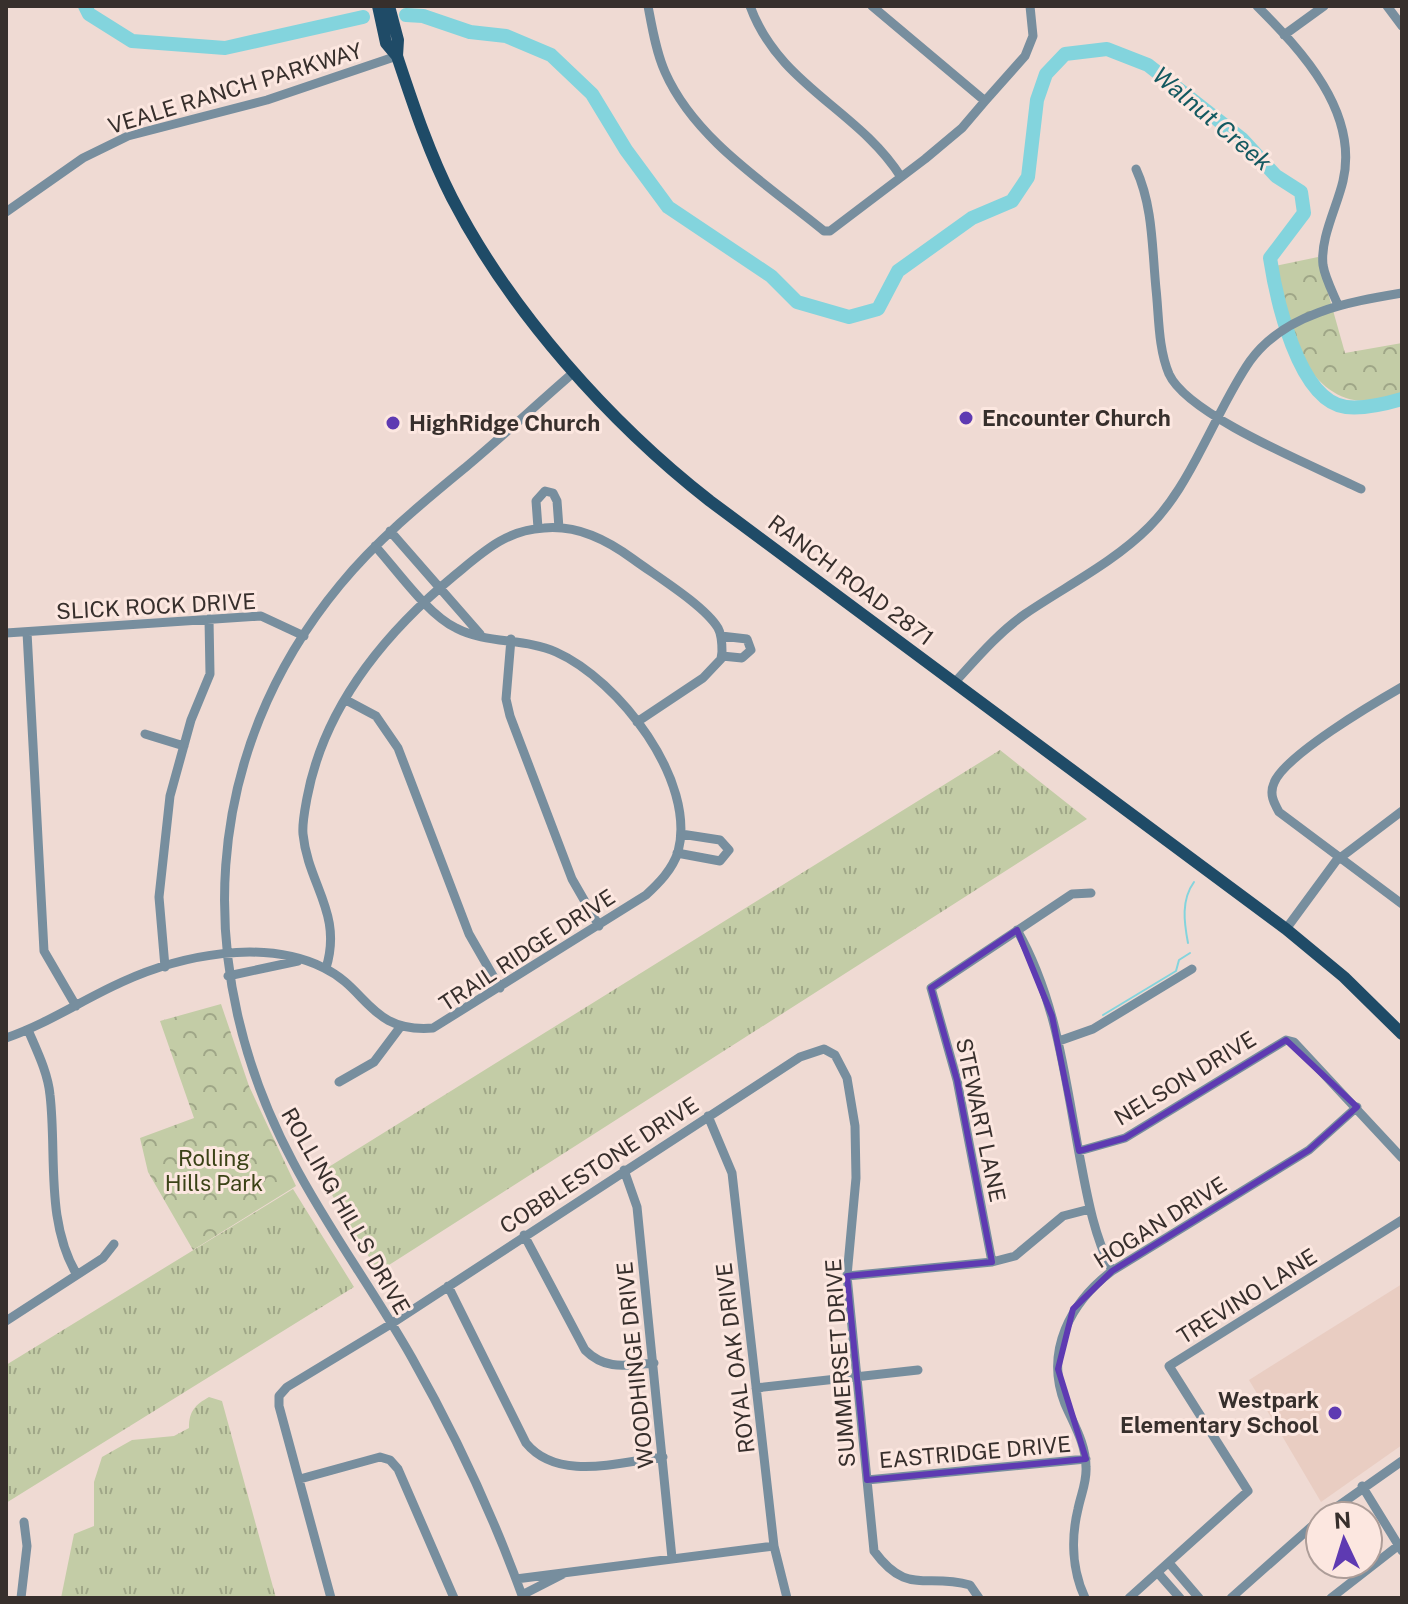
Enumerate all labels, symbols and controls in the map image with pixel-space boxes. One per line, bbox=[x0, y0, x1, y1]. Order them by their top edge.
street label: VEALE RANCH PARKWAY bbox=[105, 37, 366, 139]
water label: Walnut Creek bbox=[1148, 61, 1278, 176]
place label: Encounter Church bbox=[982, 405, 1171, 431]
marker: Encounter Church bbox=[957, 409, 975, 427]
place label: HighRidge Church bbox=[409, 410, 600, 436]
marker: HighRidge Church bbox=[384, 414, 402, 432]
street label: RANCH ROAD 2871 bbox=[763, 509, 939, 651]
street label: SLICK ROCK DRIVE bbox=[55, 588, 257, 624]
street label: TRAIL RIDGE DRIVE bbox=[434, 883, 620, 1017]
street label: NELSON DRIVE bbox=[1109, 1025, 1261, 1131]
street label: STEWART LANE bbox=[951, 1036, 1011, 1204]
street label: COBBLESTONE DRIVE bbox=[495, 1091, 703, 1239]
street label: ROLLING HILLS DRIVE bbox=[276, 1103, 416, 1319]
park label: Rolling Hills Park bbox=[165, 1145, 263, 1196]
street label: HOGAN DRIVE bbox=[1089, 1171, 1231, 1273]
street label: TREVINO LANE bbox=[1172, 1243, 1322, 1349]
street label: SUMMERSET DRIVE bbox=[820, 1258, 860, 1468]
street label: WOODHINGE DRIVE bbox=[611, 1260, 659, 1470]
street label: ROYAL OAK DRIVE bbox=[710, 1261, 760, 1455]
place label: Westpark Elementary School bbox=[1120, 1387, 1319, 1438]
marker: Westpark Elementary School bbox=[1326, 1404, 1344, 1422]
street label: EASTRIDGE DRIVE bbox=[878, 1431, 1072, 1473]
north arrow bbox=[1304, 1500, 1384, 1580]
text: N bbox=[1333, 1506, 1352, 1534]

